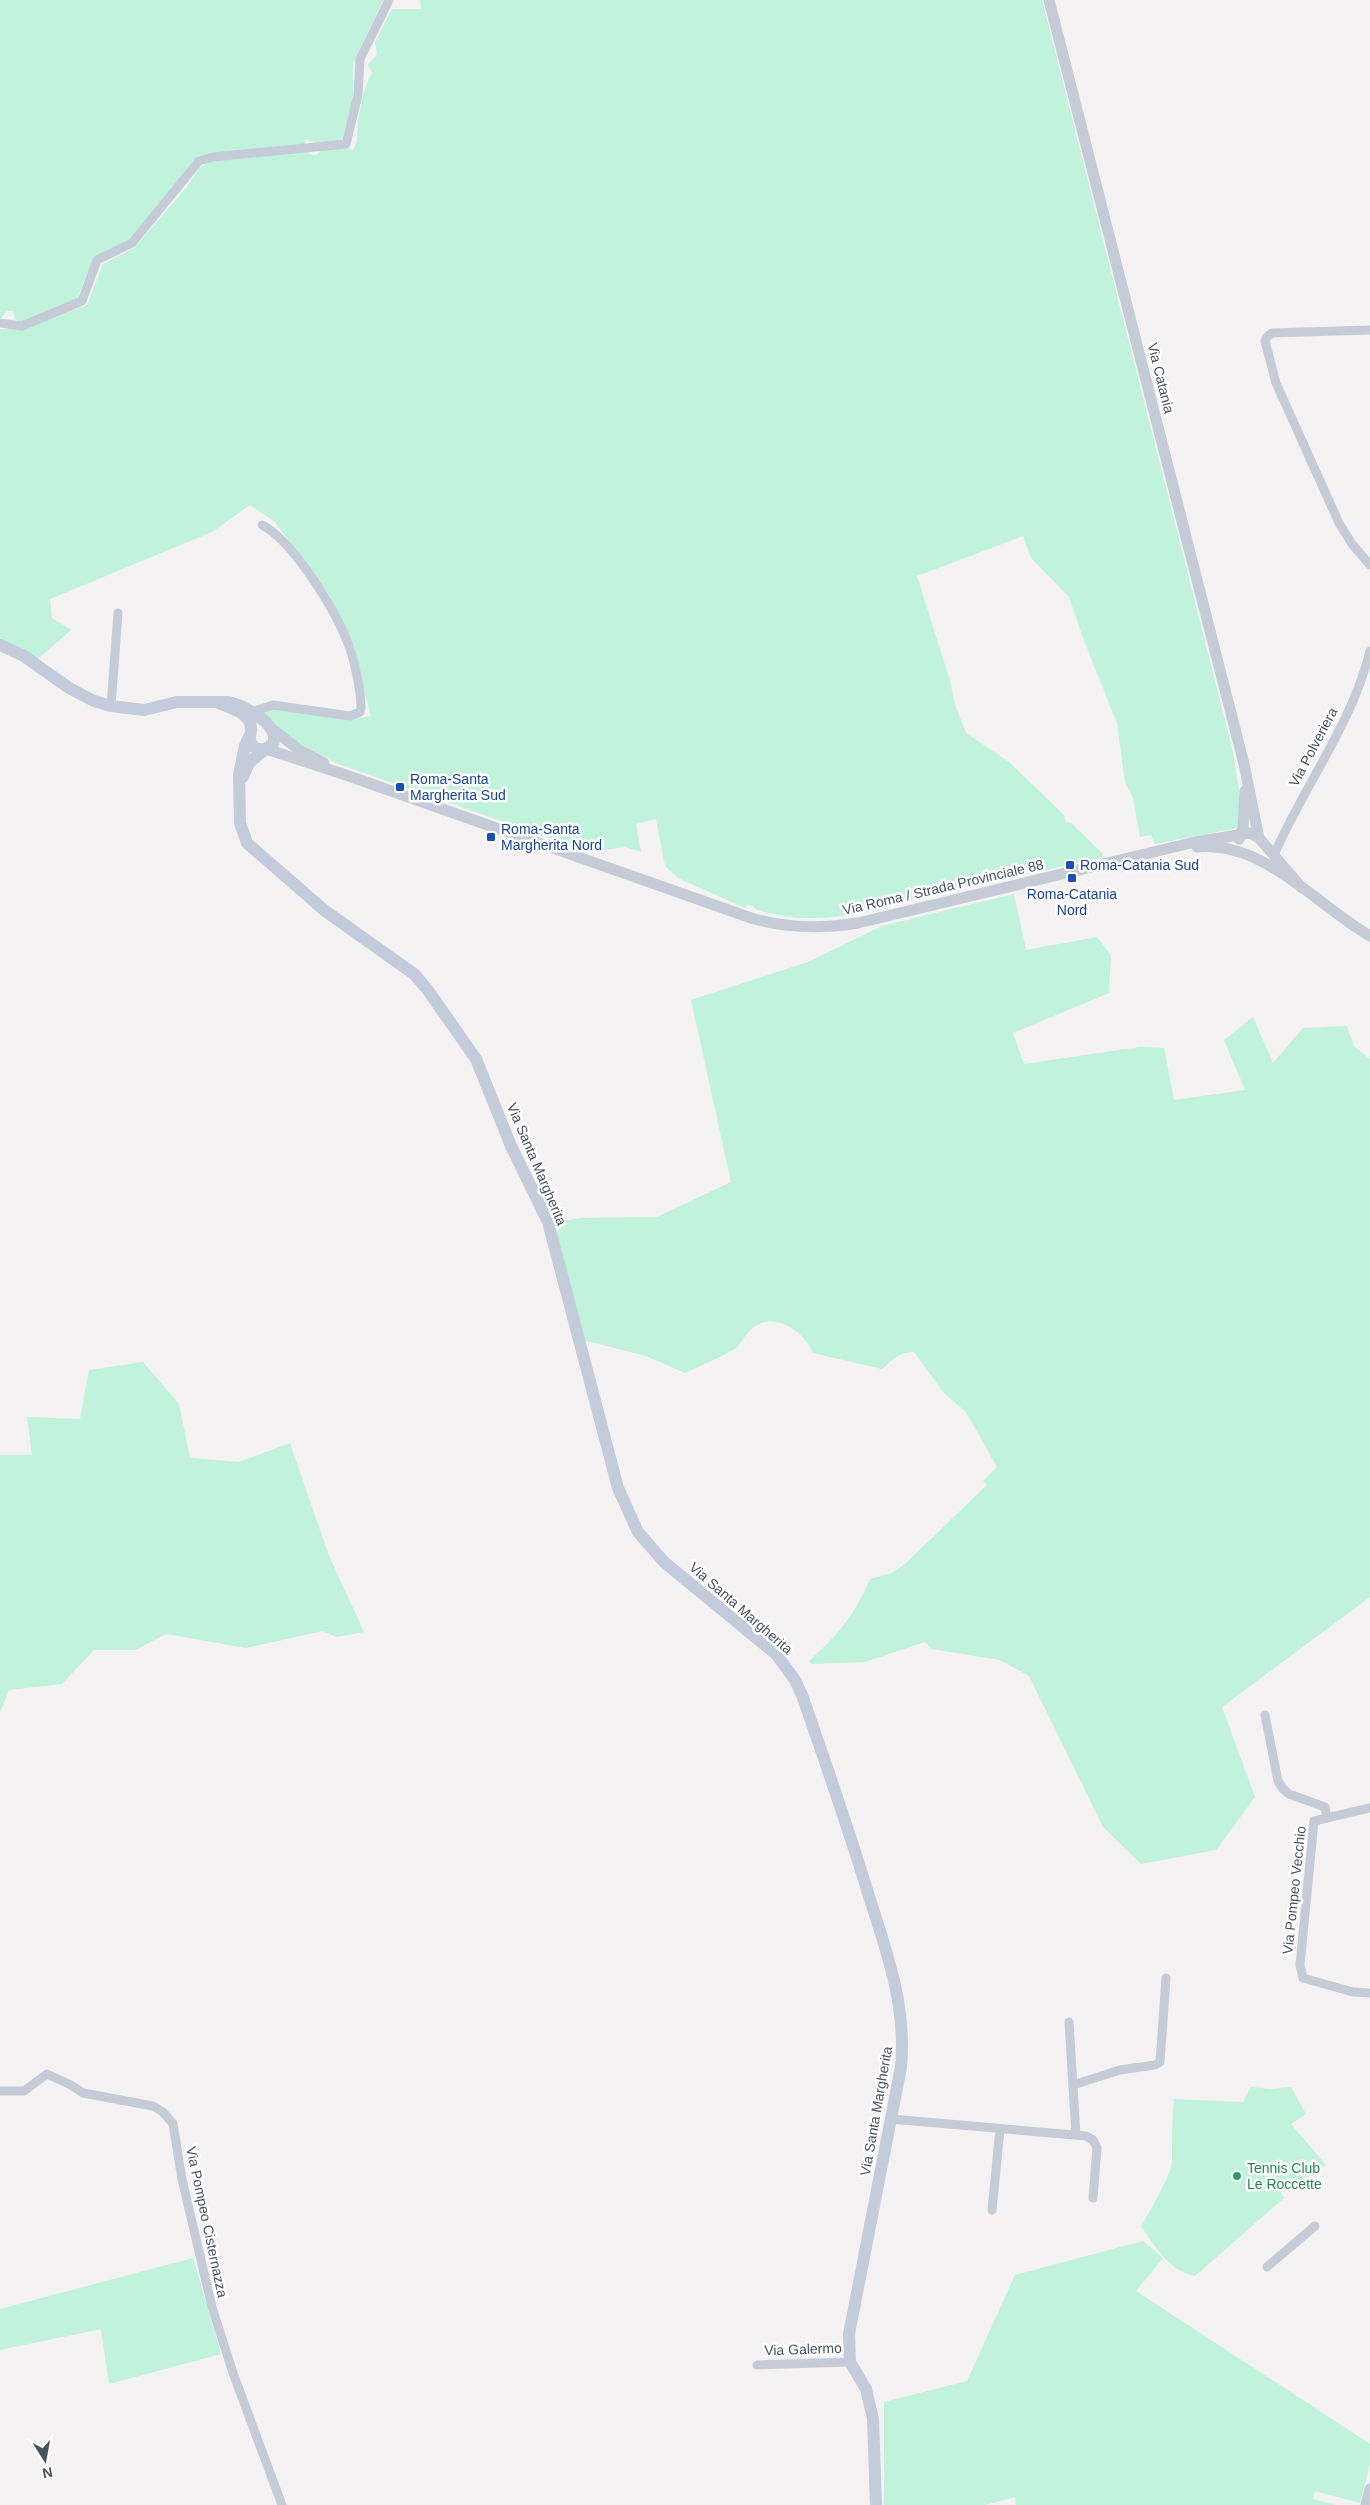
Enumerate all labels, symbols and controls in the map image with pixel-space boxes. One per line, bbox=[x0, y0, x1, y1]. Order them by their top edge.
street label: Via Catania bbox=[1145, 341, 1178, 415]
street label: Via Polveriera bbox=[1286, 705, 1341, 789]
place label: Roma-Santa Margherita Sud bbox=[410, 771, 506, 803]
marker: Roma-Santa Margherita Sud bbox=[394, 781, 406, 793]
place label: Roma-Santa Margherita Nord bbox=[501, 821, 602, 853]
marker: Roma-Santa Margherita Nord bbox=[485, 831, 497, 843]
street label: Via Roma / Strada Provinciale 88 bbox=[841, 856, 1045, 918]
place label: Roma-Catania Sud bbox=[1080, 857, 1199, 873]
marker: Roma-Catania Sud bbox=[1064, 859, 1076, 871]
marker: Roma-Catania Nord bbox=[1066, 872, 1078, 884]
place label: Roma-Catania Nord bbox=[1027, 886, 1117, 918]
street label: Via Santa Margherita bbox=[504, 1100, 570, 1228]
street label: Via Santa Margherita bbox=[686, 1559, 796, 1657]
street label: Via Pompeo Vecchio bbox=[1279, 1825, 1309, 1955]
street label: Via Santa Margherita bbox=[857, 2045, 895, 2177]
street label: Via Pompeo Cisternazza bbox=[183, 2145, 231, 2299]
place label: Tennis Club Le Roccette bbox=[1247, 2160, 1322, 2192]
marker: Tennis Club Le Roccette bbox=[1231, 2170, 1243, 2182]
street label: Via Galermo bbox=[764, 2340, 842, 2358]
north arrow bbox=[20, 2435, 70, 2485]
text: N bbox=[41, 2464, 54, 2482]

